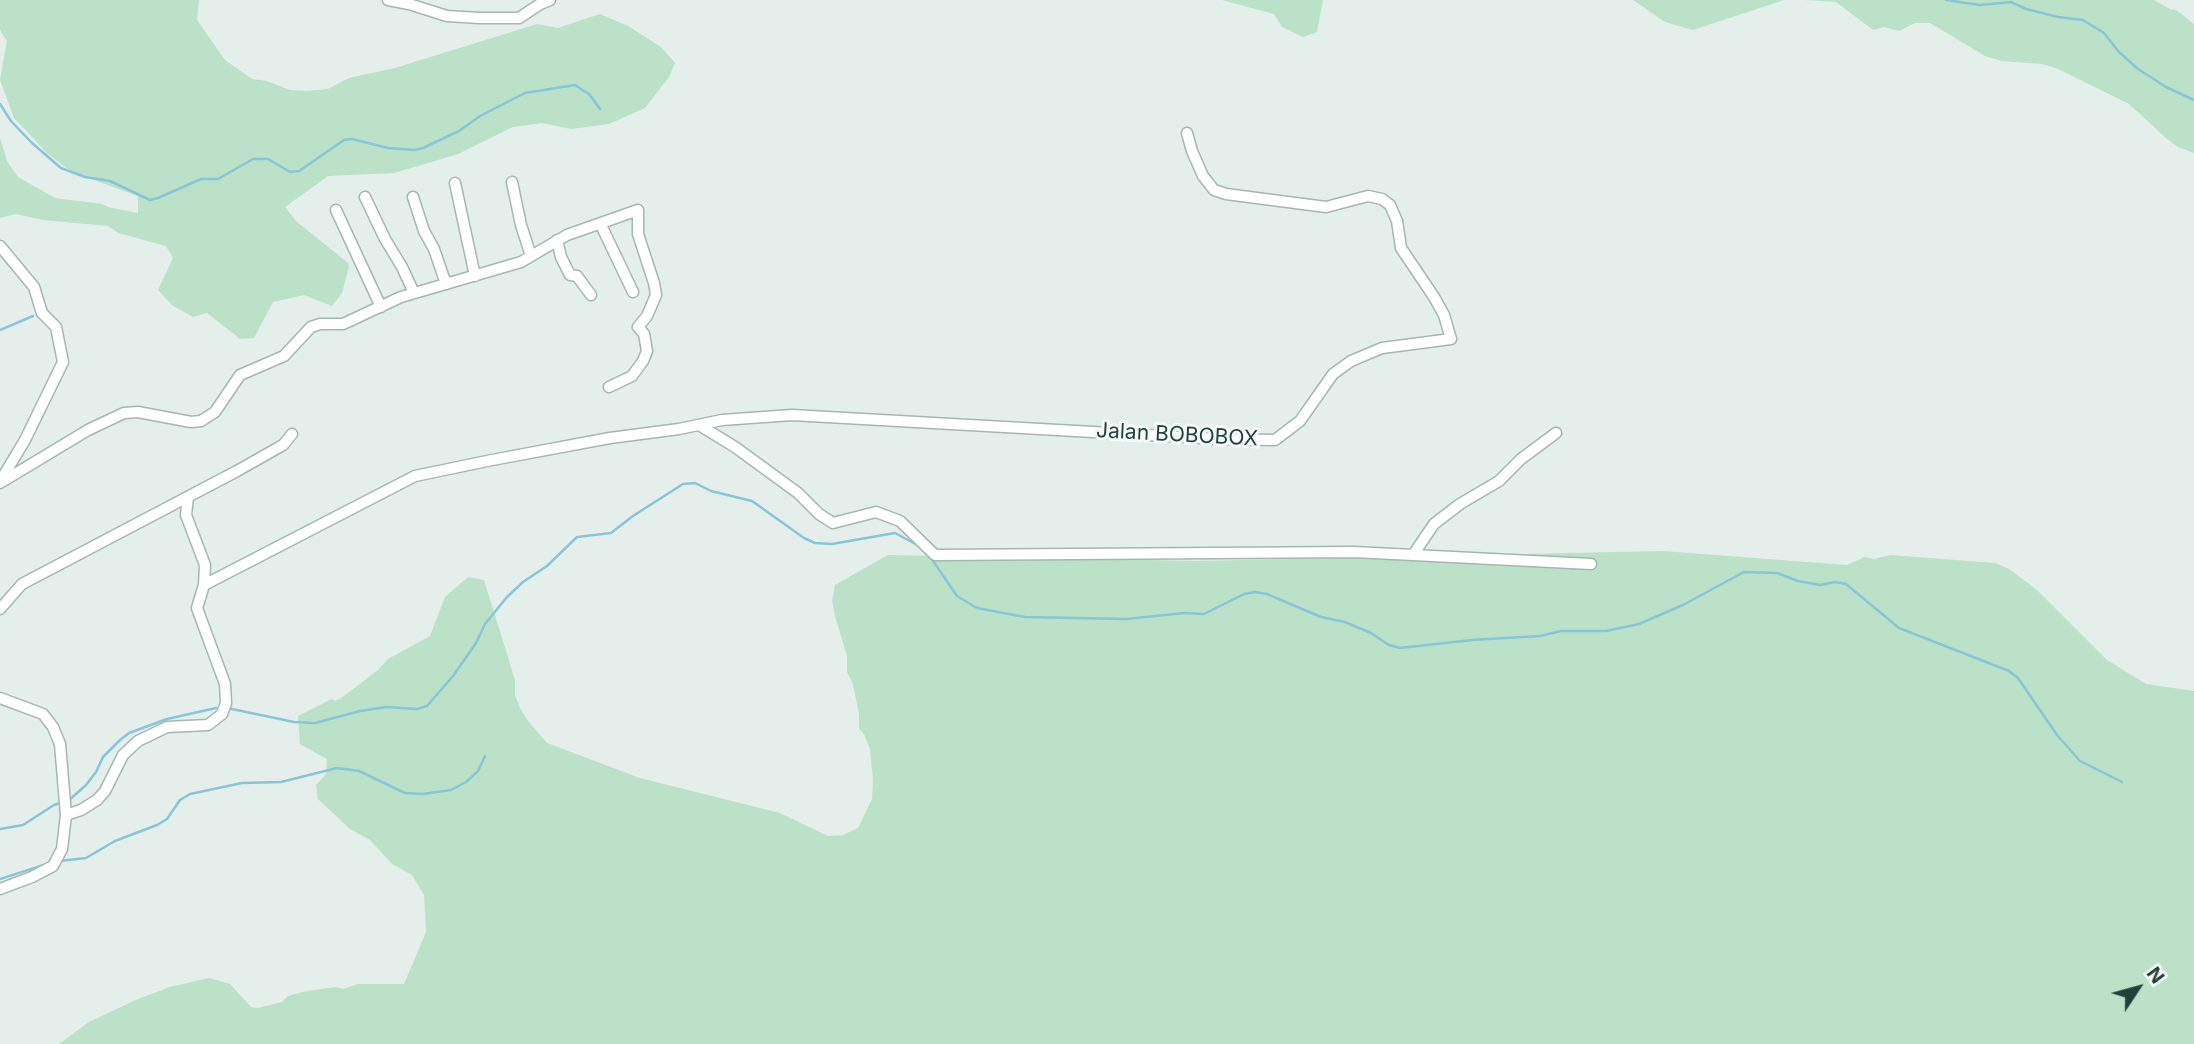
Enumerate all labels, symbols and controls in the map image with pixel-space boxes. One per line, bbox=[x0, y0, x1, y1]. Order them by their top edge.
street label: Jalan BOBOBOX bbox=[1095, 418, 1259, 452]
north arrow bbox=[2103, 953, 2173, 1023]
text: N bbox=[2142, 963, 2169, 988]

